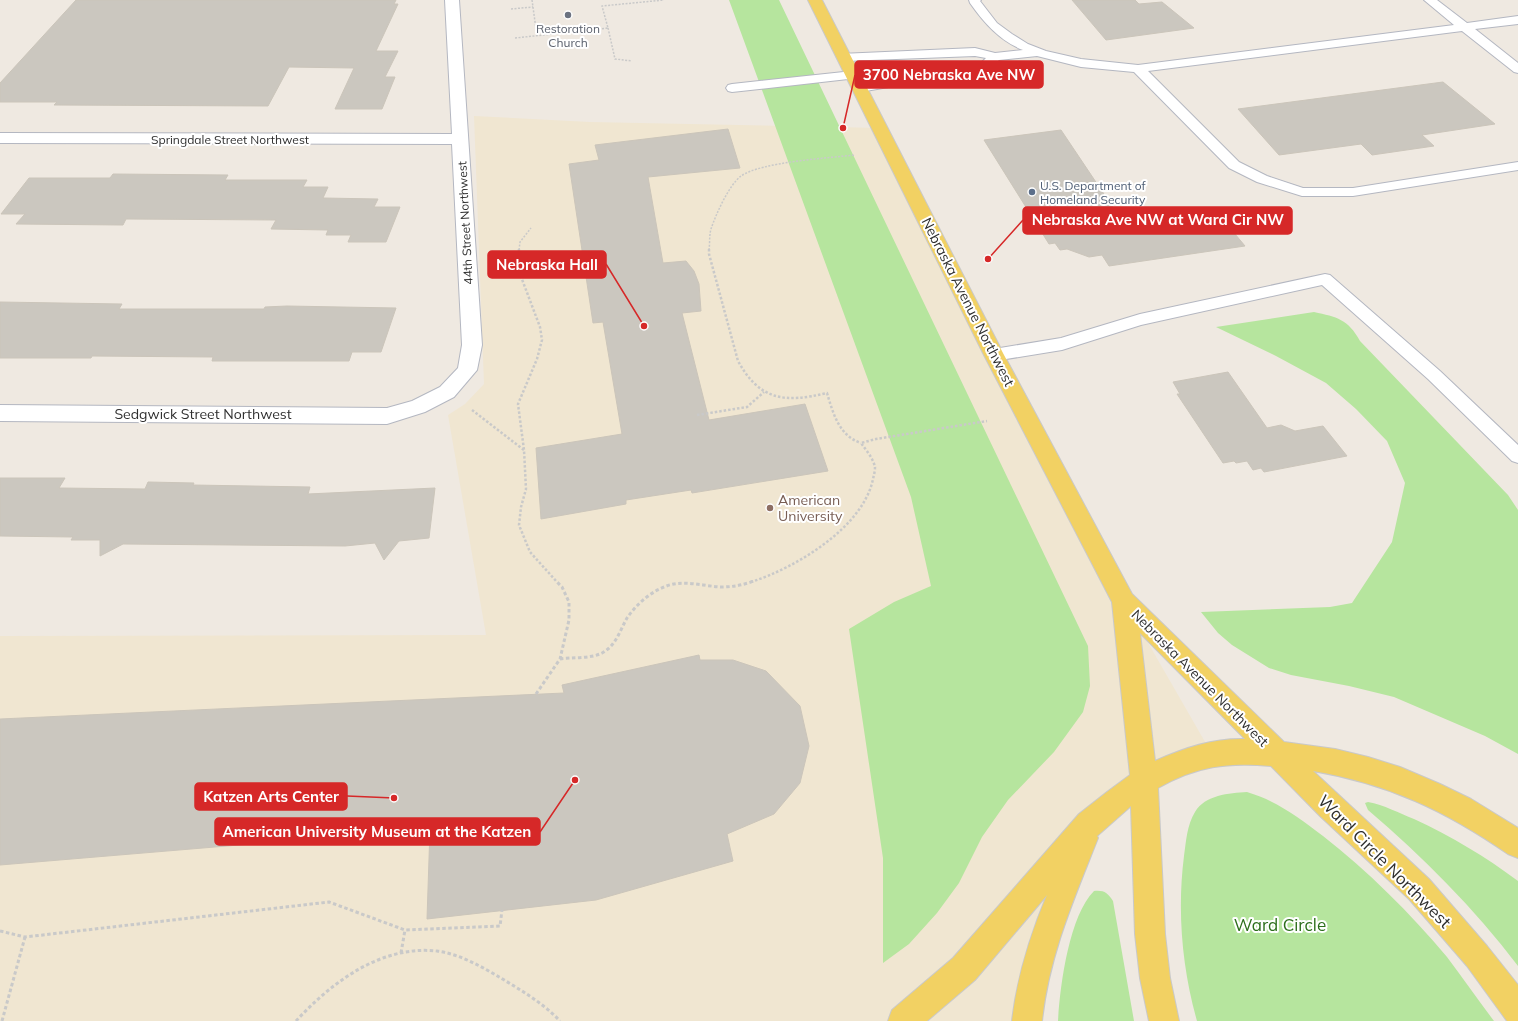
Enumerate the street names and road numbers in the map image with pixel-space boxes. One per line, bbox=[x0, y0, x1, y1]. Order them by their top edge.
street label: Springdale Street Northwest bbox=[151, 132, 309, 147]
street label: 44th Street Northwest bbox=[454, 161, 476, 285]
street label: Nebraska Avenue Northwest bbox=[918, 215, 1018, 389]
street label: Sedgwick Street Northwest bbox=[114, 405, 292, 423]
street label: Nebraska Avenue Northwest bbox=[1128, 606, 1272, 750]
street label: Ward Circle Northwest bbox=[1314, 790, 1456, 932]

